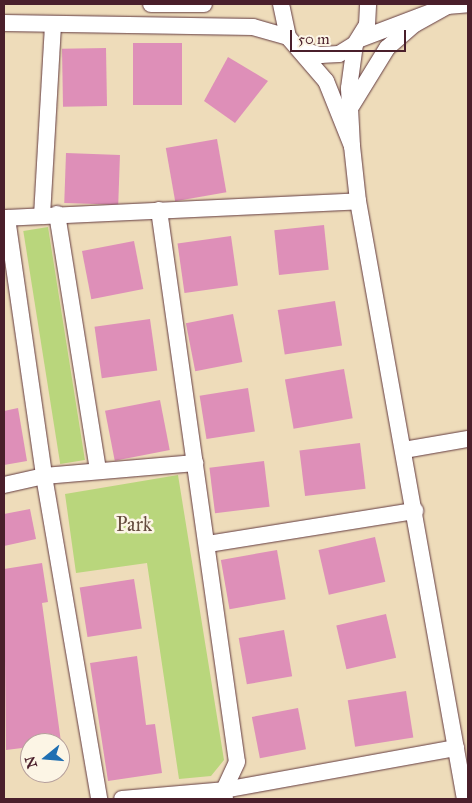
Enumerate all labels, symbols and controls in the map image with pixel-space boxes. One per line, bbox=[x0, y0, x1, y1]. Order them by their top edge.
scale bar bbox=[292, 20, 408, 52]
text: 50 m bbox=[298, 30, 330, 48]
park label: Park bbox=[116, 512, 152, 536]
north arrow bbox=[20, 733, 70, 783]
text: N bbox=[21, 754, 41, 770]

